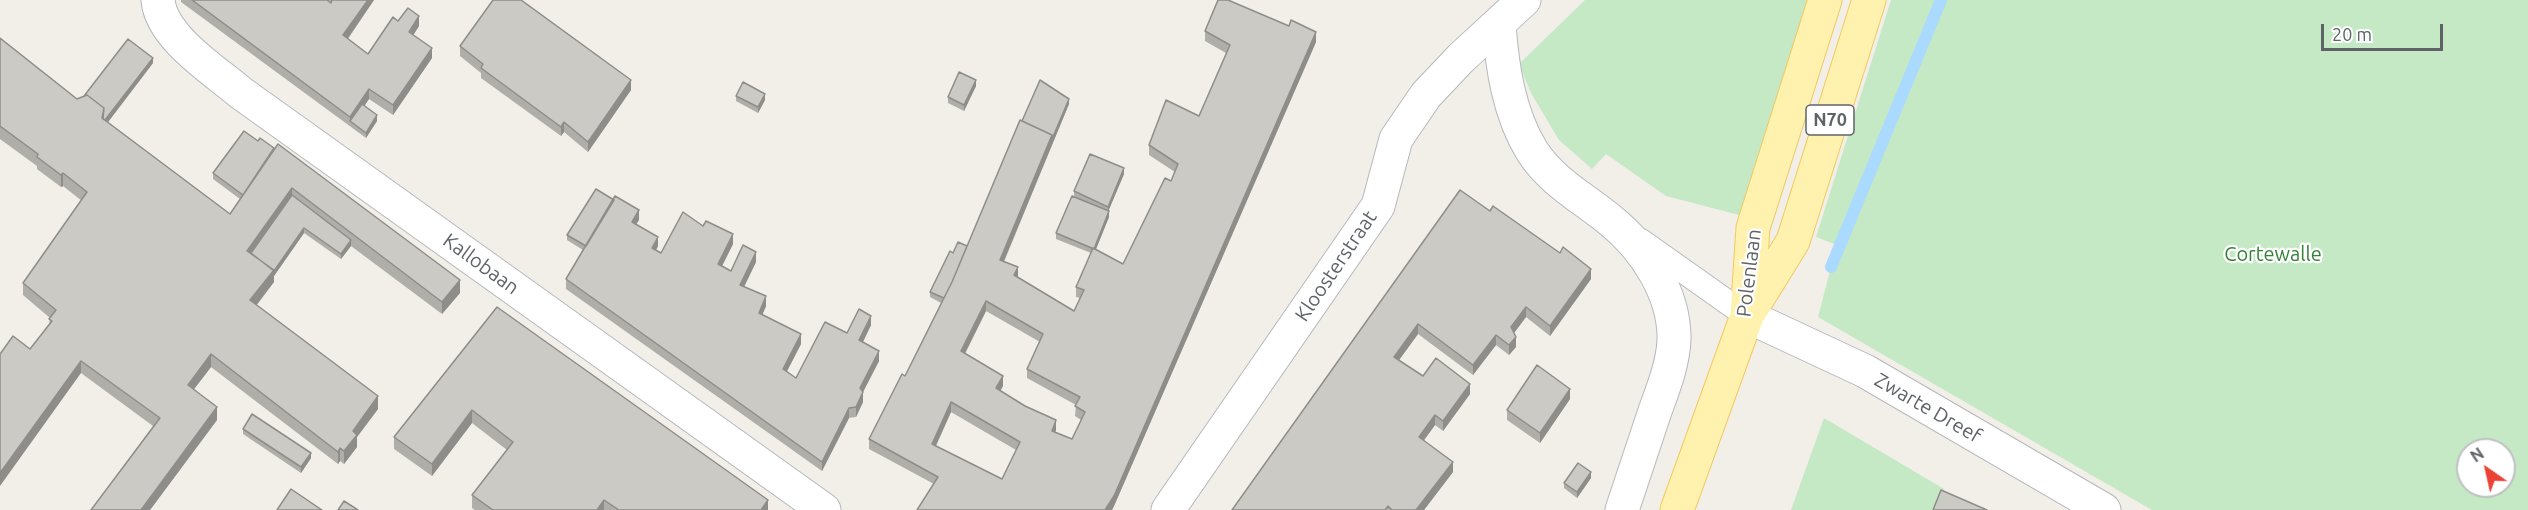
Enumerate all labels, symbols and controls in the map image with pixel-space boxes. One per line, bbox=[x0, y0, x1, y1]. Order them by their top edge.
scale bar bbox=[2324, 12, 2446, 50]
text: 20 m bbox=[2332, 24, 2372, 44]
road number: N70 bbox=[1806, 105, 1854, 135]
street label: Kloosterstraat bbox=[1290, 206, 1382, 326]
street label: Kallobaan bbox=[438, 228, 524, 300]
street label: Polenlaan bbox=[1732, 228, 1766, 318]
park label: Cortewalle bbox=[2224, 242, 2322, 266]
street label: Zwarte Dreef bbox=[1870, 368, 1986, 448]
north arrow bbox=[2456, 438, 2516, 498]
text: N bbox=[2467, 444, 2487, 466]

